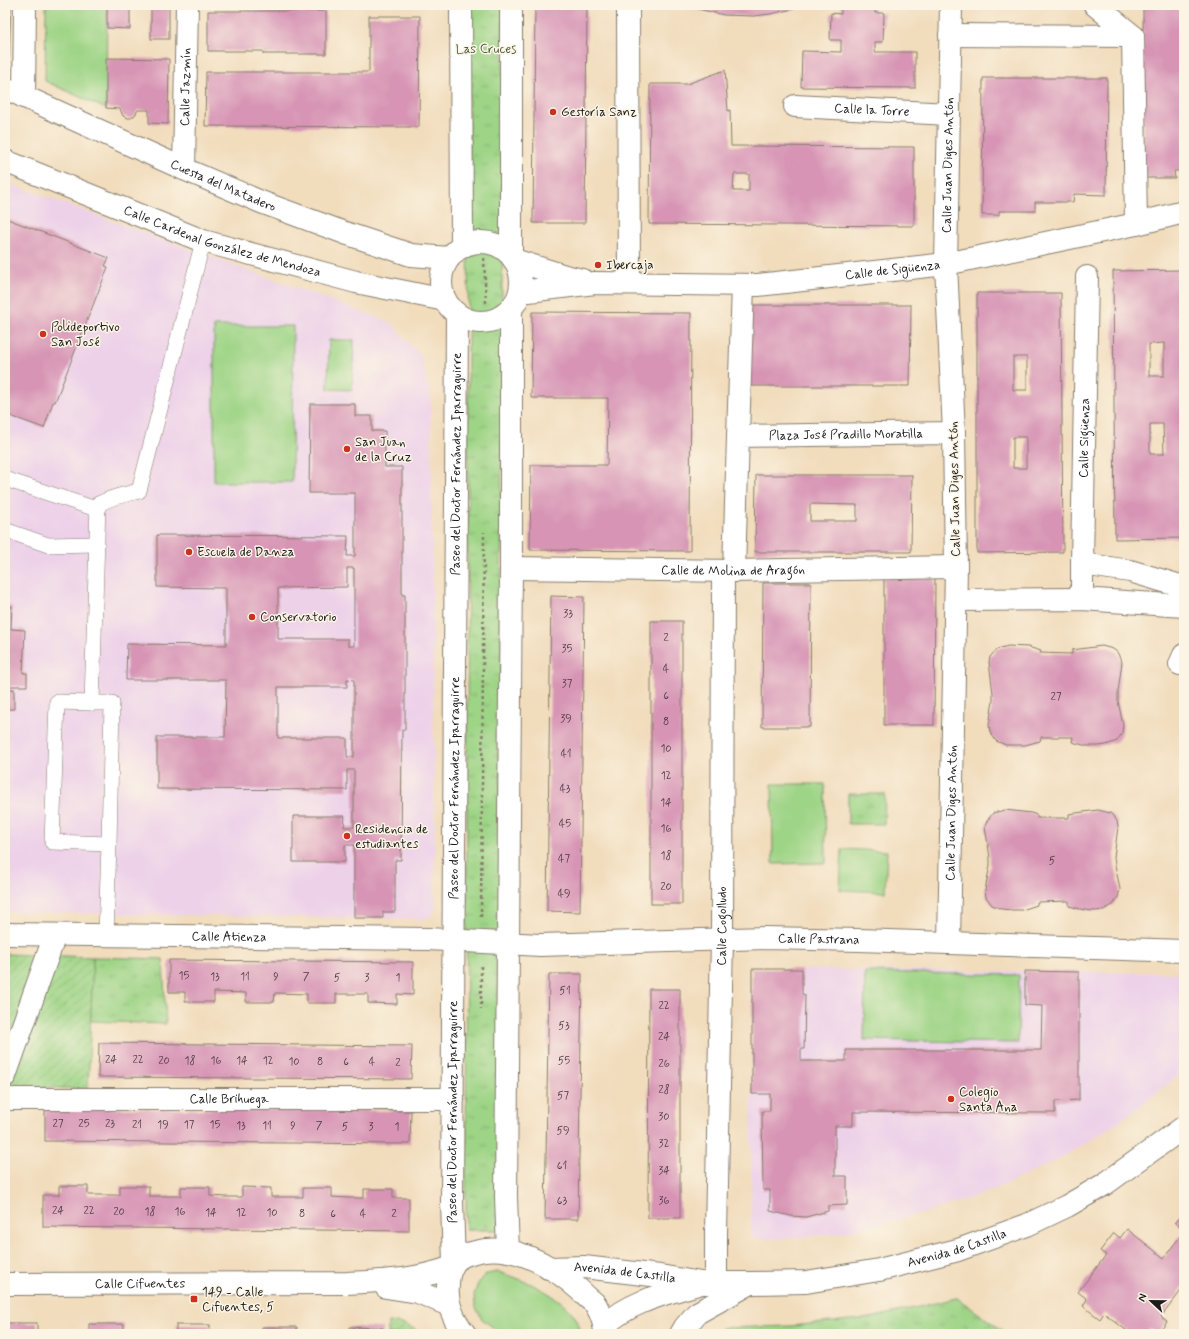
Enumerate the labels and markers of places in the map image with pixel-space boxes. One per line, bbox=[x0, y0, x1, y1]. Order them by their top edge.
place label: Gestoría Sanz bbox=[561, 104, 637, 121]
marker: Gestoría Sanz bbox=[548, 107, 558, 117]
place label: Ibercaja bbox=[606, 257, 654, 274]
marker: Ibercaja bbox=[593, 260, 603, 270]
place label: Polideportivo San José bbox=[51, 319, 120, 351]
marker: Polideportivo San José bbox=[38, 329, 48, 339]
place label: San Juan de la Cruz bbox=[355, 434, 412, 466]
marker: San Juan de la Cruz bbox=[342, 444, 352, 454]
place label: Escuela de Danza bbox=[197, 544, 295, 561]
marker: Escuela de Danza bbox=[184, 547, 194, 557]
place label: Conservatorio bbox=[260, 609, 337, 626]
marker: Conservatorio bbox=[247, 612, 257, 622]
place label: Residencia de estudiantes bbox=[355, 821, 428, 853]
marker: Residencia de estudiantes bbox=[342, 831, 352, 841]
place label: Colegio Santa Ana bbox=[959, 1084, 1018, 1116]
marker: Colegio Santa Ana bbox=[946, 1094, 956, 1104]
place label: 149 - Calle Cifuentes, 5 bbox=[202, 1284, 274, 1316]
marker: 149 - Calle Cifuentes, 5 bbox=[189, 1294, 199, 1304]

